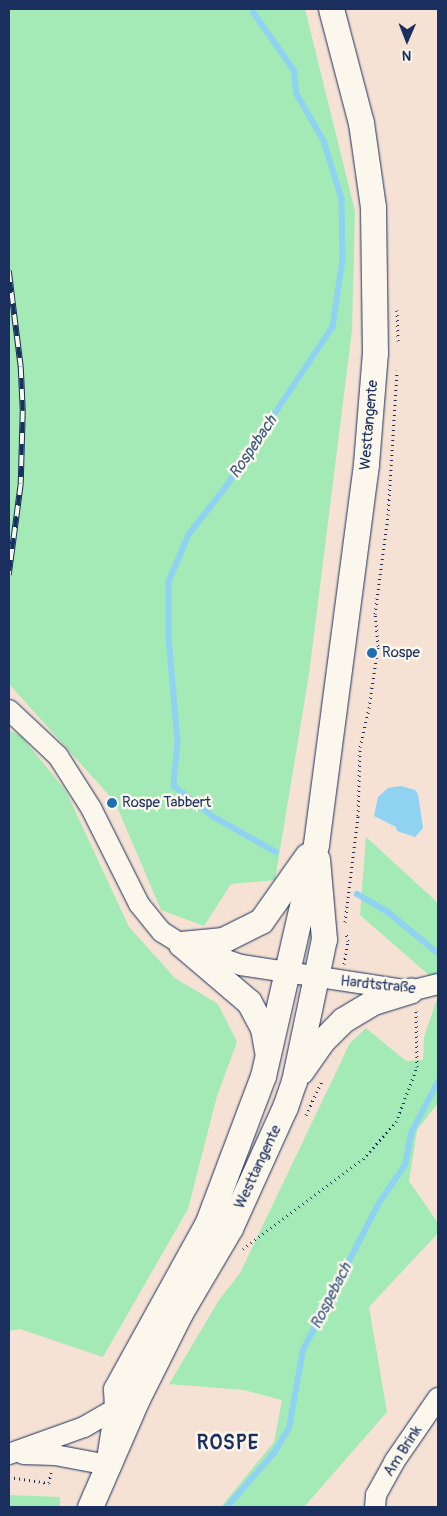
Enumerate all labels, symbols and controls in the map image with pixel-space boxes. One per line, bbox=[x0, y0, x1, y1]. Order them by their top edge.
north arrow bbox=[382, 15, 432, 65]
text: N bbox=[402, 47, 412, 64]
street label: Westtangente bbox=[356, 379, 382, 471]
water label: Rospebach bbox=[225, 412, 281, 482]
place label: Rospe bbox=[382, 644, 420, 662]
marker: Rospe bbox=[366, 647, 378, 659]
place label: Rospe Tabbert bbox=[122, 794, 211, 812]
marker: Rospe Tabbert bbox=[106, 797, 118, 809]
street label: Hardtstraße bbox=[339, 972, 417, 998]
street label: Westtangente bbox=[231, 1122, 285, 1212]
water label: Rospebach bbox=[306, 1260, 356, 1332]
street label: Am Brink bbox=[380, 1422, 426, 1480]
district label: ROSPE bbox=[196, 1430, 260, 1454]

